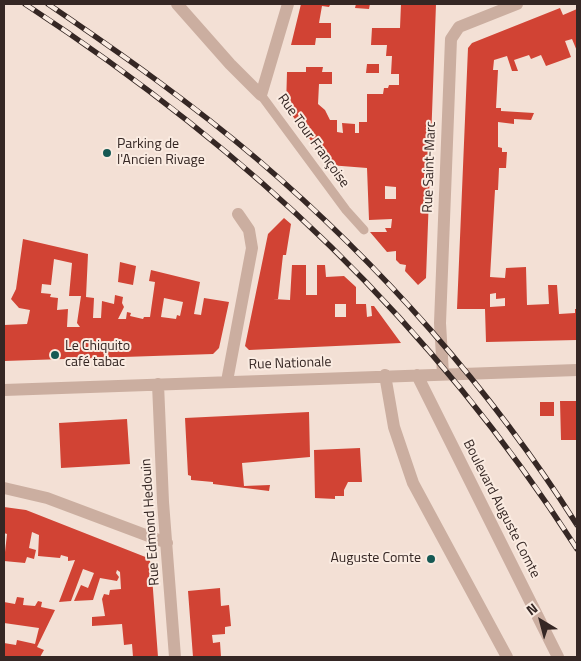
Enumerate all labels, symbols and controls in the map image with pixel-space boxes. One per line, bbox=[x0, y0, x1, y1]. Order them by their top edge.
street label: Rue Tour Françoise bbox=[273, 91, 353, 191]
street label: Rue Saint-Marc bbox=[420, 121, 440, 213]
place label: Parking de l'Ancien Rivage bbox=[117, 137, 205, 170]
marker: Parking de l'Ancien Rivage bbox=[101, 147, 113, 159]
place label: Le Chiquito café tabac bbox=[65, 339, 130, 372]
marker: Le Chiquito café tabac bbox=[49, 349, 61, 361]
street label: Rue Nationale bbox=[248, 354, 332, 374]
street label: Boulevard Auguste Comte bbox=[459, 437, 543, 581]
street label: Rue Edmond Hedouin bbox=[138, 458, 164, 586]
place label: Auguste Comte bbox=[331, 551, 421, 567]
marker: Auguste Comte bbox=[425, 553, 437, 565]
north arrow bbox=[516, 596, 566, 646]
text: N bbox=[521, 597, 542, 620]

